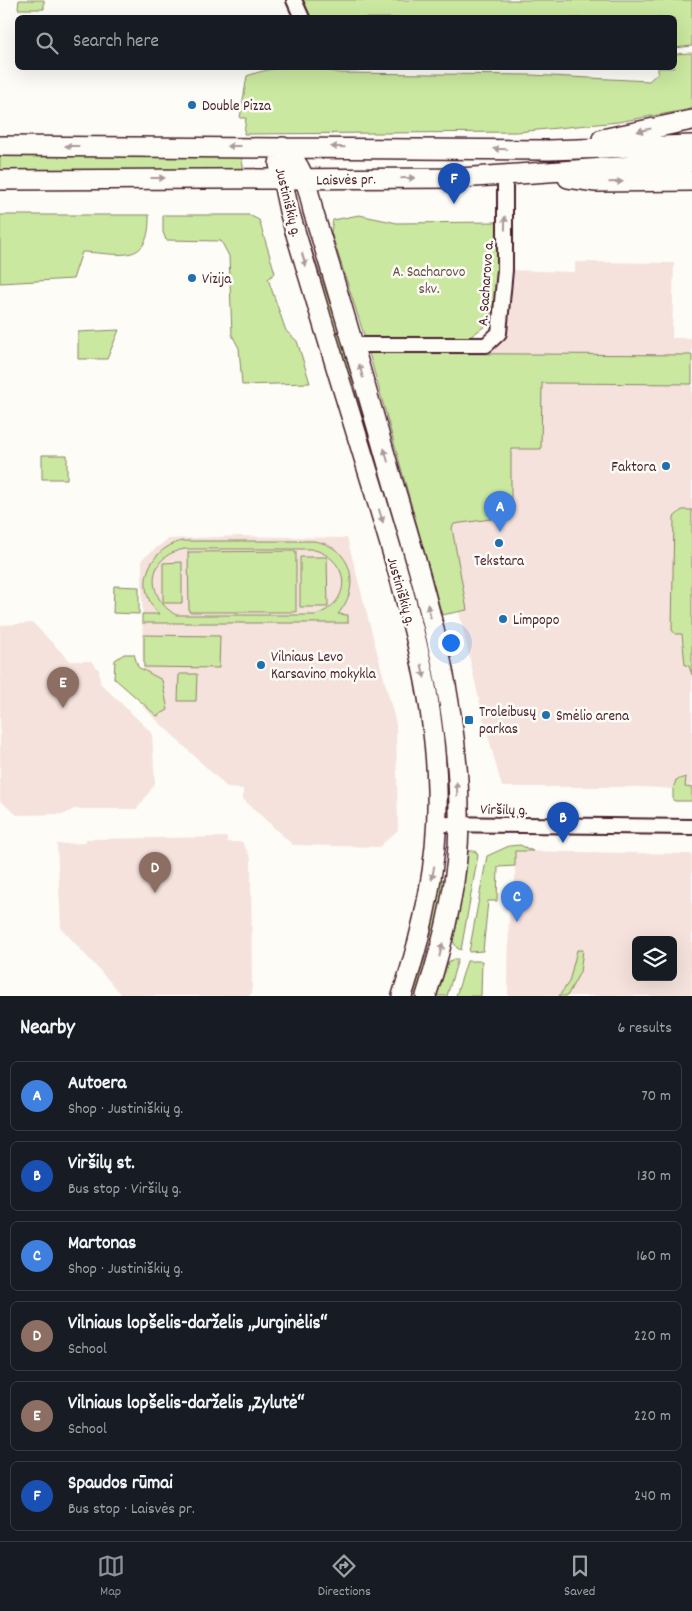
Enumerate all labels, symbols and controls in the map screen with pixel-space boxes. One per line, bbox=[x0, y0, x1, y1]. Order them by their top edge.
search box bbox=[15, 15, 677, 70]
icon: search bbox=[33, 29, 61, 57]
text: Search here bbox=[73, 29, 159, 56]
place label: Double Pizza bbox=[202, 96, 272, 118]
marker: Double Pizza bbox=[186, 99, 198, 111]
one-way arrow bbox=[637, 126, 652, 134]
one-way arrow bbox=[63, 142, 79, 150]
one-way arrow bbox=[226, 142, 242, 150]
one-way arrow bbox=[330, 143, 346, 151]
one-way arrow bbox=[492, 145, 508, 153]
pin: F bbox=[438, 163, 470, 204]
street label: Justiniškių g. bbox=[268, 166, 306, 239]
street label: Laisvės pr. bbox=[316, 169, 376, 193]
one-way arrow bbox=[151, 174, 167, 182]
one-way arrow bbox=[400, 174, 416, 182]
one-way arrow bbox=[608, 178, 624, 186]
one-way arrow bbox=[501, 215, 509, 231]
street label: A. Sacharovo a. bbox=[473, 240, 501, 327]
one-way arrow bbox=[301, 252, 309, 267]
park label: A. Sacharovo skv. bbox=[393, 262, 466, 301]
place label: Vizija bbox=[202, 269, 232, 291]
marker: Vizija bbox=[186, 272, 198, 284]
one-way arrow bbox=[357, 363, 365, 378]
one-way arrow bbox=[381, 447, 389, 462]
place label: Faktora bbox=[611, 457, 657, 479]
marker: Faktora bbox=[660, 460, 672, 472]
pin: A bbox=[484, 491, 516, 532]
one-way arrow bbox=[377, 509, 385, 524]
marker: Tekstara bbox=[493, 537, 505, 549]
place label: Tekstara bbox=[474, 551, 525, 573]
street label: Justiniškių g. bbox=[380, 555, 420, 628]
one-way arrow bbox=[425, 604, 433, 619]
place label: Limpopo bbox=[513, 610, 560, 632]
marker: Limpopo bbox=[497, 613, 509, 625]
your location bbox=[438, 630, 464, 656]
place label: Vilniaus Levo Karsavino mokykla bbox=[271, 647, 377, 686]
marker: Vilniaus Levo Karsavino mokykla bbox=[255, 659, 267, 671]
one-way arrow bbox=[419, 663, 427, 679]
pin: E bbox=[47, 667, 79, 708]
place label: Troleibusų parkas bbox=[479, 702, 536, 741]
place label: Smėlio arena bbox=[556, 706, 630, 728]
marker: Smėlio arena bbox=[540, 709, 552, 721]
marker: Troleibusų parkas bbox=[463, 714, 475, 726]
one-way arrow bbox=[453, 780, 461, 796]
street label: Viršilų g. bbox=[480, 800, 528, 822]
pin: B bbox=[547, 802, 579, 843]
pin: D bbox=[139, 852, 171, 893]
one-way arrow bbox=[428, 865, 436, 881]
pin: C bbox=[501, 881, 533, 922]
map controls bbox=[632, 936, 677, 981]
button: layers bbox=[632, 936, 677, 981]
one-way arrow bbox=[437, 942, 445, 957]
text: Nearby bbox=[20, 1014, 75, 1044]
text: 6 results bbox=[617, 1017, 672, 1040]
text: Autoera bbox=[68, 1071, 126, 1098]
text: A bbox=[33, 1085, 41, 1108]
text: 70 m bbox=[641, 1085, 671, 1108]
text: Shop · Justiniškių g. bbox=[68, 1098, 183, 1121]
text: Viršilų st. bbox=[68, 1151, 135, 1178]
text: B bbox=[33, 1165, 41, 1188]
text: 130 m bbox=[637, 1165, 671, 1188]
text: Bus stop · Viršilų g. bbox=[68, 1178, 181, 1201]
text: Martonas bbox=[68, 1231, 136, 1258]
text: C bbox=[33, 1245, 41, 1268]
text: 160 m bbox=[636, 1245, 671, 1268]
text: Shop · Justiniškių g. bbox=[68, 1258, 183, 1281]
text: Vilniaus lopšelis-darželis „Jurginėlis“ bbox=[68, 1311, 328, 1338]
text: D bbox=[33, 1325, 41, 1348]
text: 220 m bbox=[634, 1325, 671, 1348]
text: School bbox=[68, 1338, 107, 1361]
text: Vilniaus lopšelis-darželis „Zylutė“ bbox=[68, 1391, 305, 1418]
text: E bbox=[33, 1405, 41, 1428]
text: 220 m bbox=[634, 1405, 671, 1428]
text: School bbox=[68, 1418, 107, 1441]
text: Spaudos rūmai bbox=[68, 1471, 173, 1498]
text: F bbox=[33, 1485, 41, 1508]
text: 240 m bbox=[634, 1485, 671, 1508]
text: Bus stop · Laisvės pr. bbox=[68, 1498, 195, 1521]
tab: Map bbox=[97, 1552, 125, 1602]
tab: Directions bbox=[318, 1552, 371, 1602]
tab: Saved bbox=[564, 1552, 595, 1602]

